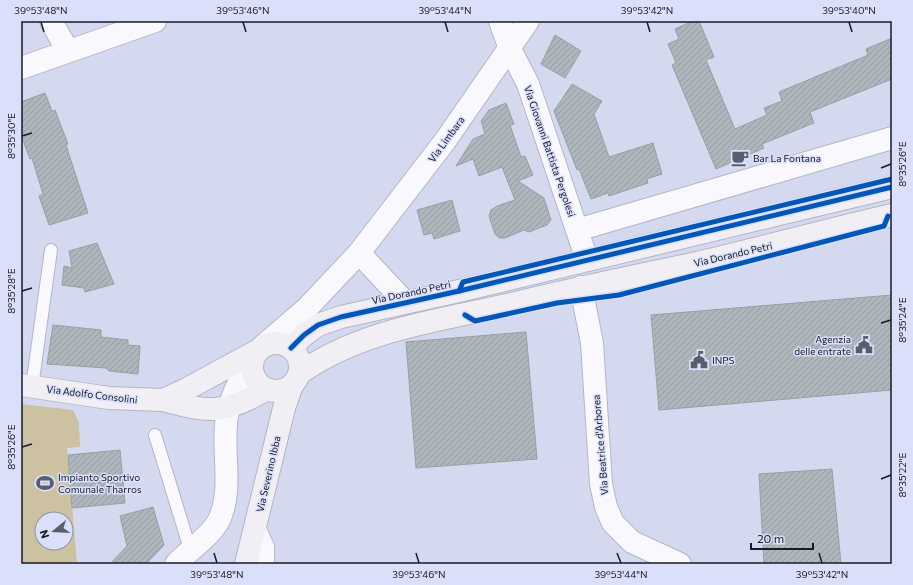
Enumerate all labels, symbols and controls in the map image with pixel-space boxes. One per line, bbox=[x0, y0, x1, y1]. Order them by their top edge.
text: 39°53'48"N bbox=[14, 4, 68, 16]
text: 39°53'46"N bbox=[216, 4, 270, 16]
text: 39°53'44"N bbox=[418, 4, 472, 16]
text: 39°53'42"N bbox=[621, 4, 673, 16]
text: 39°53'40"N bbox=[822, 4, 876, 16]
street label: Via Giovanni Battista Pergolesi bbox=[522, 84, 578, 218]
text: 8°35'30"E bbox=[5, 113, 17, 159]
street label: Via Limbara bbox=[425, 114, 467, 164]
text: 8°35'26"E bbox=[896, 141, 908, 187]
cafe icon: Bar La Fontana bbox=[730, 148, 750, 168]
place label: Bar La Fontana bbox=[753, 152, 821, 164]
street label: Via Dorando Petri bbox=[692, 239, 774, 269]
text: 8°35'28"E bbox=[5, 268, 17, 314]
street label: Via Dorando Petri bbox=[370, 278, 452, 306]
text: 8°35'24"E bbox=[896, 297, 908, 343]
place label: Agenzia delle entrate bbox=[794, 333, 851, 357]
public building icon: Agenzia delle entrate bbox=[854, 335, 874, 355]
public building icon: INPS bbox=[689, 350, 709, 370]
place label: INPS bbox=[712, 354, 735, 366]
street label: Via Adolfo Consolini bbox=[46, 382, 138, 406]
street label: Via Beatrice d'Arborea bbox=[590, 394, 610, 496]
text: 8°35'26"E bbox=[5, 424, 17, 470]
street label: Via Severino Ibba bbox=[253, 435, 283, 513]
text: 8°35'22"E bbox=[896, 452, 908, 497]
place label: Impianto Sportivo Comunale Tharros bbox=[58, 471, 142, 495]
sports icon: Impianto Sportivo Comunale Tharros bbox=[35, 473, 55, 493]
north arrow bbox=[34, 511, 74, 551]
scale bar bbox=[751, 525, 813, 551]
text: N bbox=[37, 528, 51, 540]
text: 20 m bbox=[757, 531, 784, 545]
text: 39°53'48"N bbox=[190, 568, 244, 580]
text: 39°53'46"N bbox=[392, 568, 446, 580]
text: 39°53'44"N bbox=[594, 568, 648, 580]
text: 39°53'42"N bbox=[796, 568, 848, 580]

